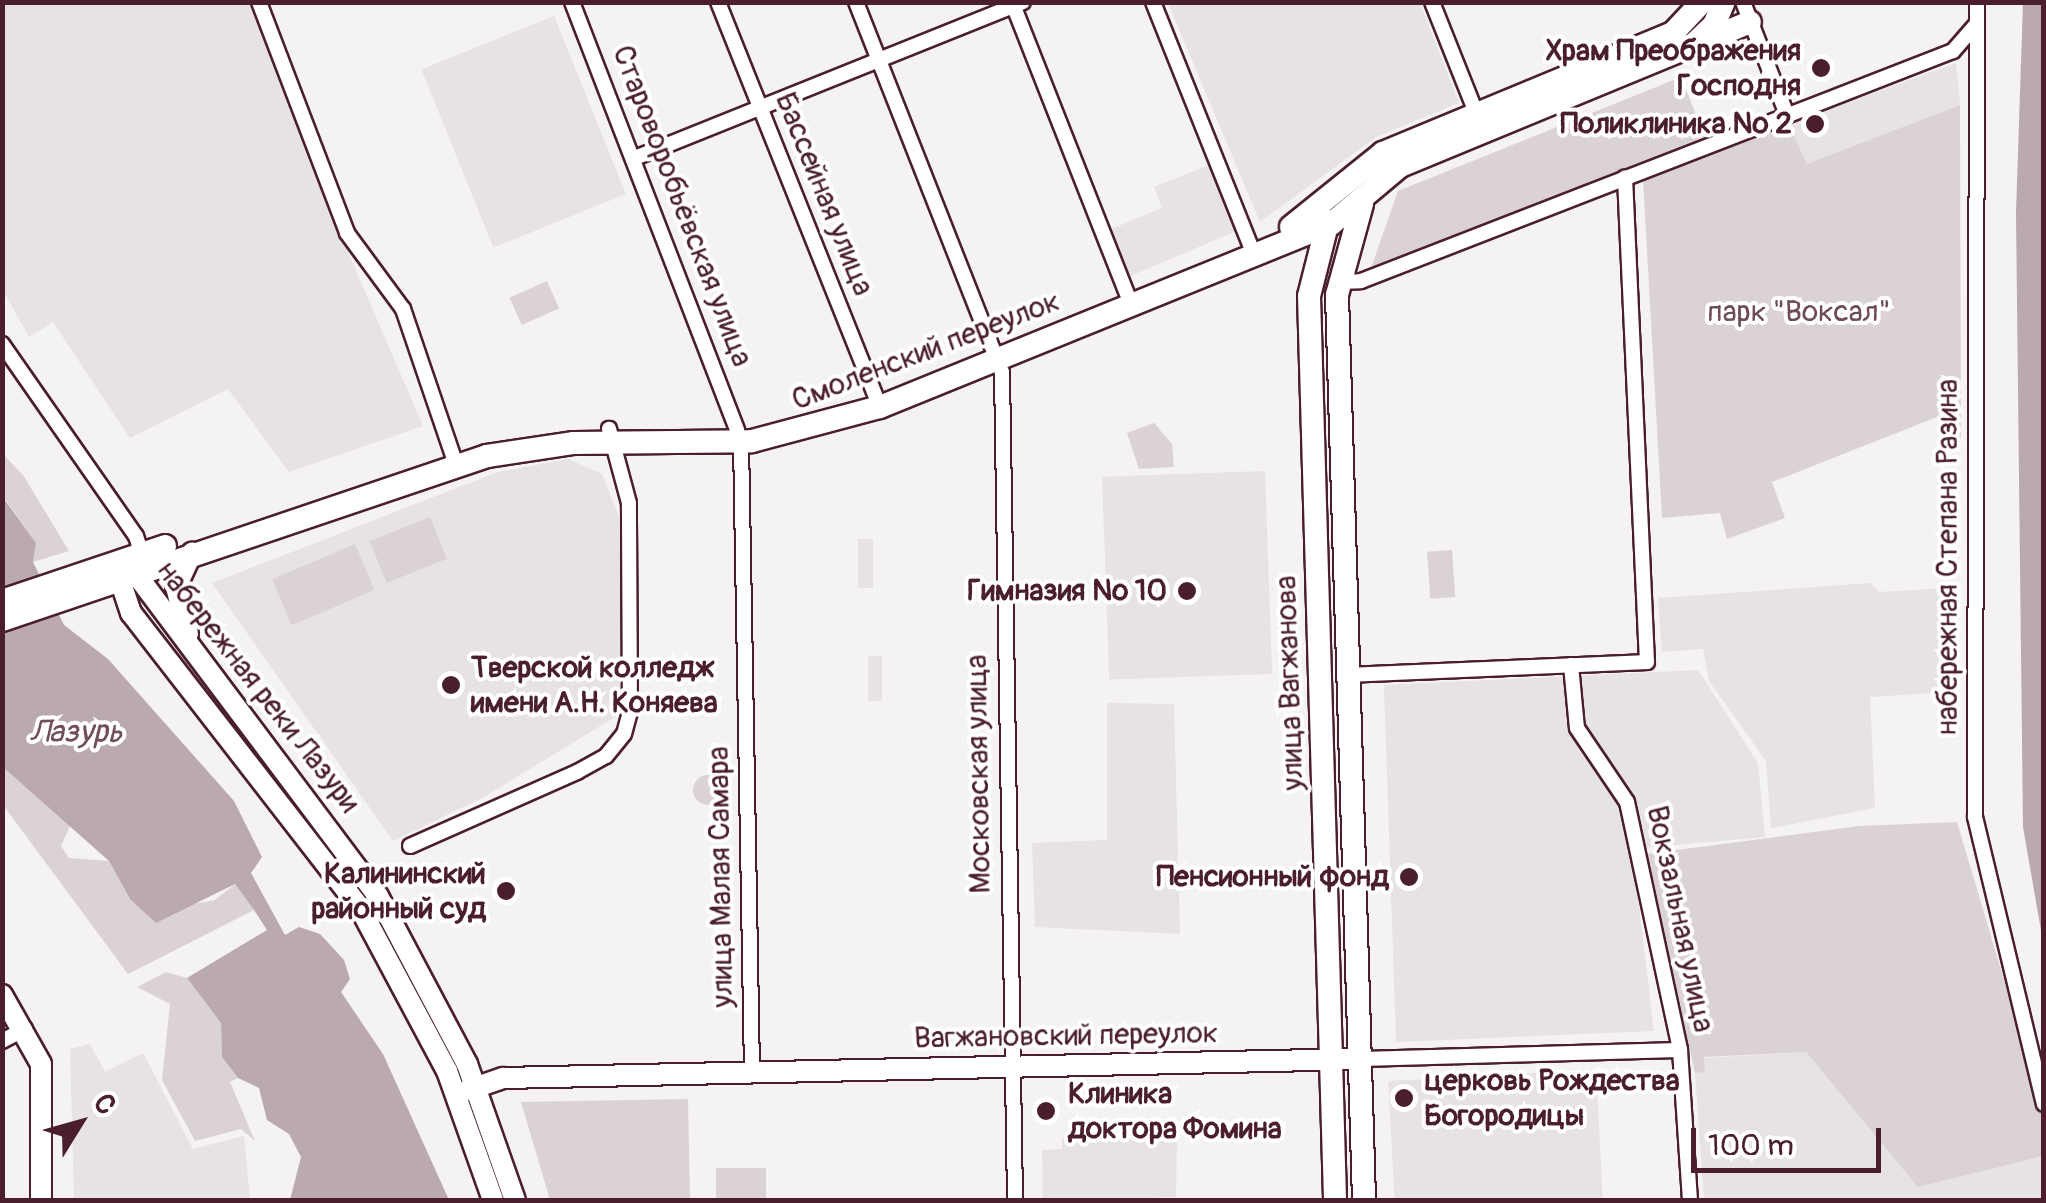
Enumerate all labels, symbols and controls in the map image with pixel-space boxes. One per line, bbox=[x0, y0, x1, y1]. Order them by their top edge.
place label: Храм Преображения Господня bbox=[1546, 33, 1801, 104]
street label: Староворобьёвская улица bbox=[604, 40, 760, 372]
marker: Храм Преображения Господня bbox=[1810, 57, 1832, 79]
street label: Бассейная улица bbox=[767, 87, 881, 301]
place label: Поликлиника № 2 bbox=[1560, 106, 1792, 142]
marker: Поликлиника № 2 bbox=[1802, 111, 1828, 137]
street label: Смоленский переулок bbox=[787, 283, 1065, 419]
park label: парк "Воксал" bbox=[1707, 294, 1891, 330]
street label: набережная Степана Разина bbox=[1930, 379, 1966, 735]
street label: набережная реки Лазури bbox=[149, 554, 367, 820]
place label: Гимназия № 10 bbox=[967, 573, 1167, 609]
street label: улица Вагжанова bbox=[1268, 575, 1312, 791]
marker: Гимназия № 10 bbox=[1176, 580, 1198, 602]
place label: Тверской колледж имени А.Н. Коняева bbox=[471, 650, 718, 720]
street label: Московская улица bbox=[959, 654, 999, 894]
marker: Тверской колледж имени А.Н. Коняева bbox=[440, 674, 462, 696]
water label: Лазурь bbox=[30, 713, 122, 751]
street label: улица Малая Самара bbox=[701, 746, 741, 1008]
street label: Вокзальная улица bbox=[1638, 802, 1722, 1036]
place label: Калининский районный суд bbox=[311, 856, 486, 926]
place label: Пенсионный фонд bbox=[1156, 859, 1389, 895]
marker: Пенсионный фонд bbox=[1398, 866, 1420, 888]
marker: Калининский районный суд bbox=[495, 880, 517, 902]
street label: Вагжановский переулок bbox=[914, 1015, 1218, 1057]
place label: церковь Рождества Богородицы bbox=[1424, 1063, 1680, 1134]
north arrow bbox=[30, 1073, 130, 1173]
place label: Клиника доктора Фомина bbox=[1068, 1076, 1282, 1146]
text: С bbox=[85, 1087, 124, 1122]
marker: церковь Рождества Богородицы bbox=[1393, 1087, 1415, 1109]
marker: Клиника доктора Фомина bbox=[1033, 1098, 1059, 1124]
scale bar bbox=[1696, 1108, 1886, 1170]
text: 100 m bbox=[1708, 1127, 1794, 1164]

